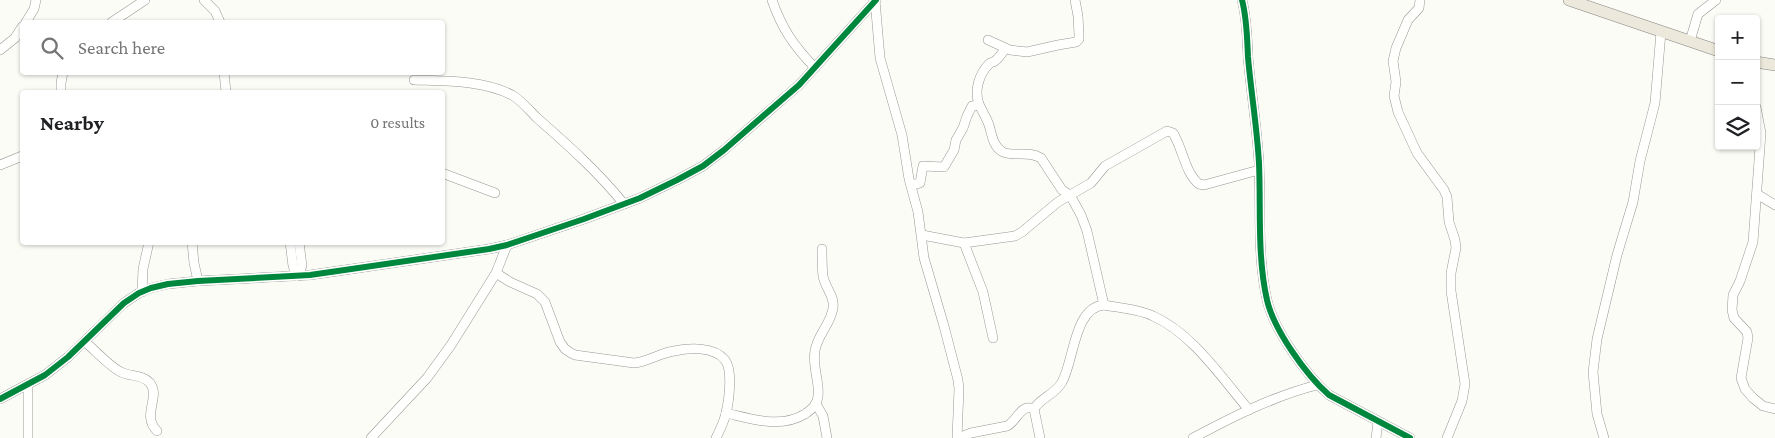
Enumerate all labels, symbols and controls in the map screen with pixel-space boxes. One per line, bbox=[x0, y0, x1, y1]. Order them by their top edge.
map controls bbox=[1715, 15, 1760, 150]
button: + bbox=[1715, 15, 1760, 60]
search box bbox=[20, 20, 445, 75]
icon: search bbox=[38, 34, 66, 62]
text: Search here bbox=[78, 37, 165, 58]
button: − bbox=[1715, 60, 1760, 105]
button: layers bbox=[1715, 105, 1760, 150]
text: Nearby bbox=[40, 111, 104, 135]
text: 0 results bbox=[370, 114, 425, 131]

